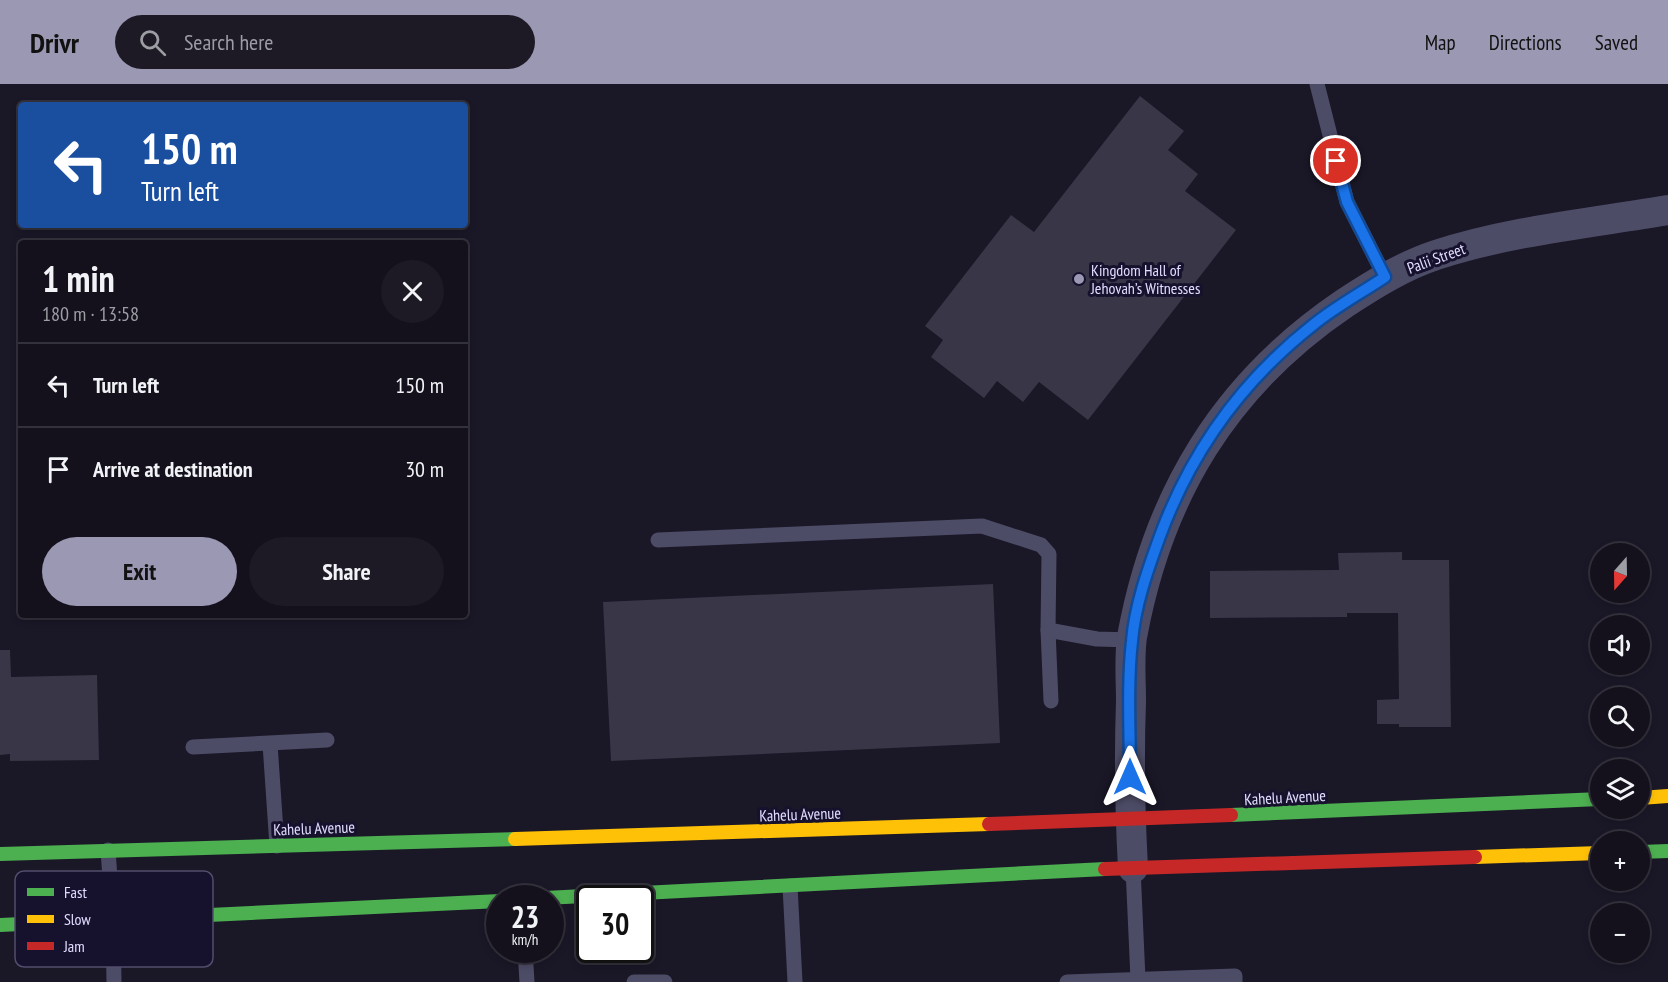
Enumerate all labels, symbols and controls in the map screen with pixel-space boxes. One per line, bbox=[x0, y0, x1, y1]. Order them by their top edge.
search box bbox=[115, 15, 535, 69]
text: Drivr bbox=[30, 24, 79, 61]
icon: search bbox=[136, 26, 169, 59]
text: Search here bbox=[184, 28, 273, 56]
text: Map bbox=[1425, 29, 1456, 56]
text: Directions bbox=[1489, 29, 1562, 56]
text: Saved bbox=[1595, 29, 1638, 56]
text: 150 m bbox=[141, 121, 238, 176]
icon: left bbox=[42, 126, 120, 204]
pin bbox=[1310, 135, 1361, 186]
icon: arrive bbox=[1319, 144, 1352, 177]
text: Turn left bbox=[141, 174, 219, 208]
street label: Palii Street bbox=[1404, 238, 1468, 278]
text: 1 min bbox=[42, 255, 115, 302]
button: close bbox=[381, 260, 444, 323]
place label: Kingdom Hall of Jehovah’s Witnesses bbox=[1090, 260, 1200, 298]
marker: Kingdom Hall of Jehovah’s Witnesses bbox=[1072, 272, 1086, 286]
text: 180 m · 13:58 bbox=[42, 301, 139, 327]
icon: left bbox=[42, 369, 75, 402]
text: Turn left bbox=[93, 371, 159, 399]
text: 150 m bbox=[395, 371, 444, 399]
icon: arrive bbox=[42, 453, 75, 486]
text: Arrive at destination bbox=[93, 455, 253, 483]
text: 30 m bbox=[405, 455, 444, 483]
button: Exit bbox=[42, 537, 237, 606]
button: Share bbox=[249, 537, 444, 606]
north arrow bbox=[1590, 543, 1650, 603]
map controls bbox=[1590, 543, 1650, 963]
button: sound bbox=[1590, 615, 1650, 675]
button: search bbox=[1590, 687, 1650, 747]
position arrow bbox=[1098, 745, 1162, 809]
button: layers bbox=[1590, 759, 1650, 819]
street label: Kahelu Avenue bbox=[1244, 785, 1326, 809]
street label: Kahelu Avenue bbox=[759, 803, 841, 825]
street label: Kahelu Avenue bbox=[273, 817, 355, 839]
button: + bbox=[1590, 831, 1650, 891]
legend bbox=[15, 871, 213, 967]
text: Fast bbox=[64, 882, 87, 902]
speed limit sign: 30 bbox=[576, 885, 654, 963]
text: 23 bbox=[511, 897, 539, 936]
button: − bbox=[1590, 903, 1650, 963]
text: Slow bbox=[64, 909, 91, 929]
text: km/h bbox=[512, 930, 538, 949]
text: Jam bbox=[63, 936, 85, 956]

